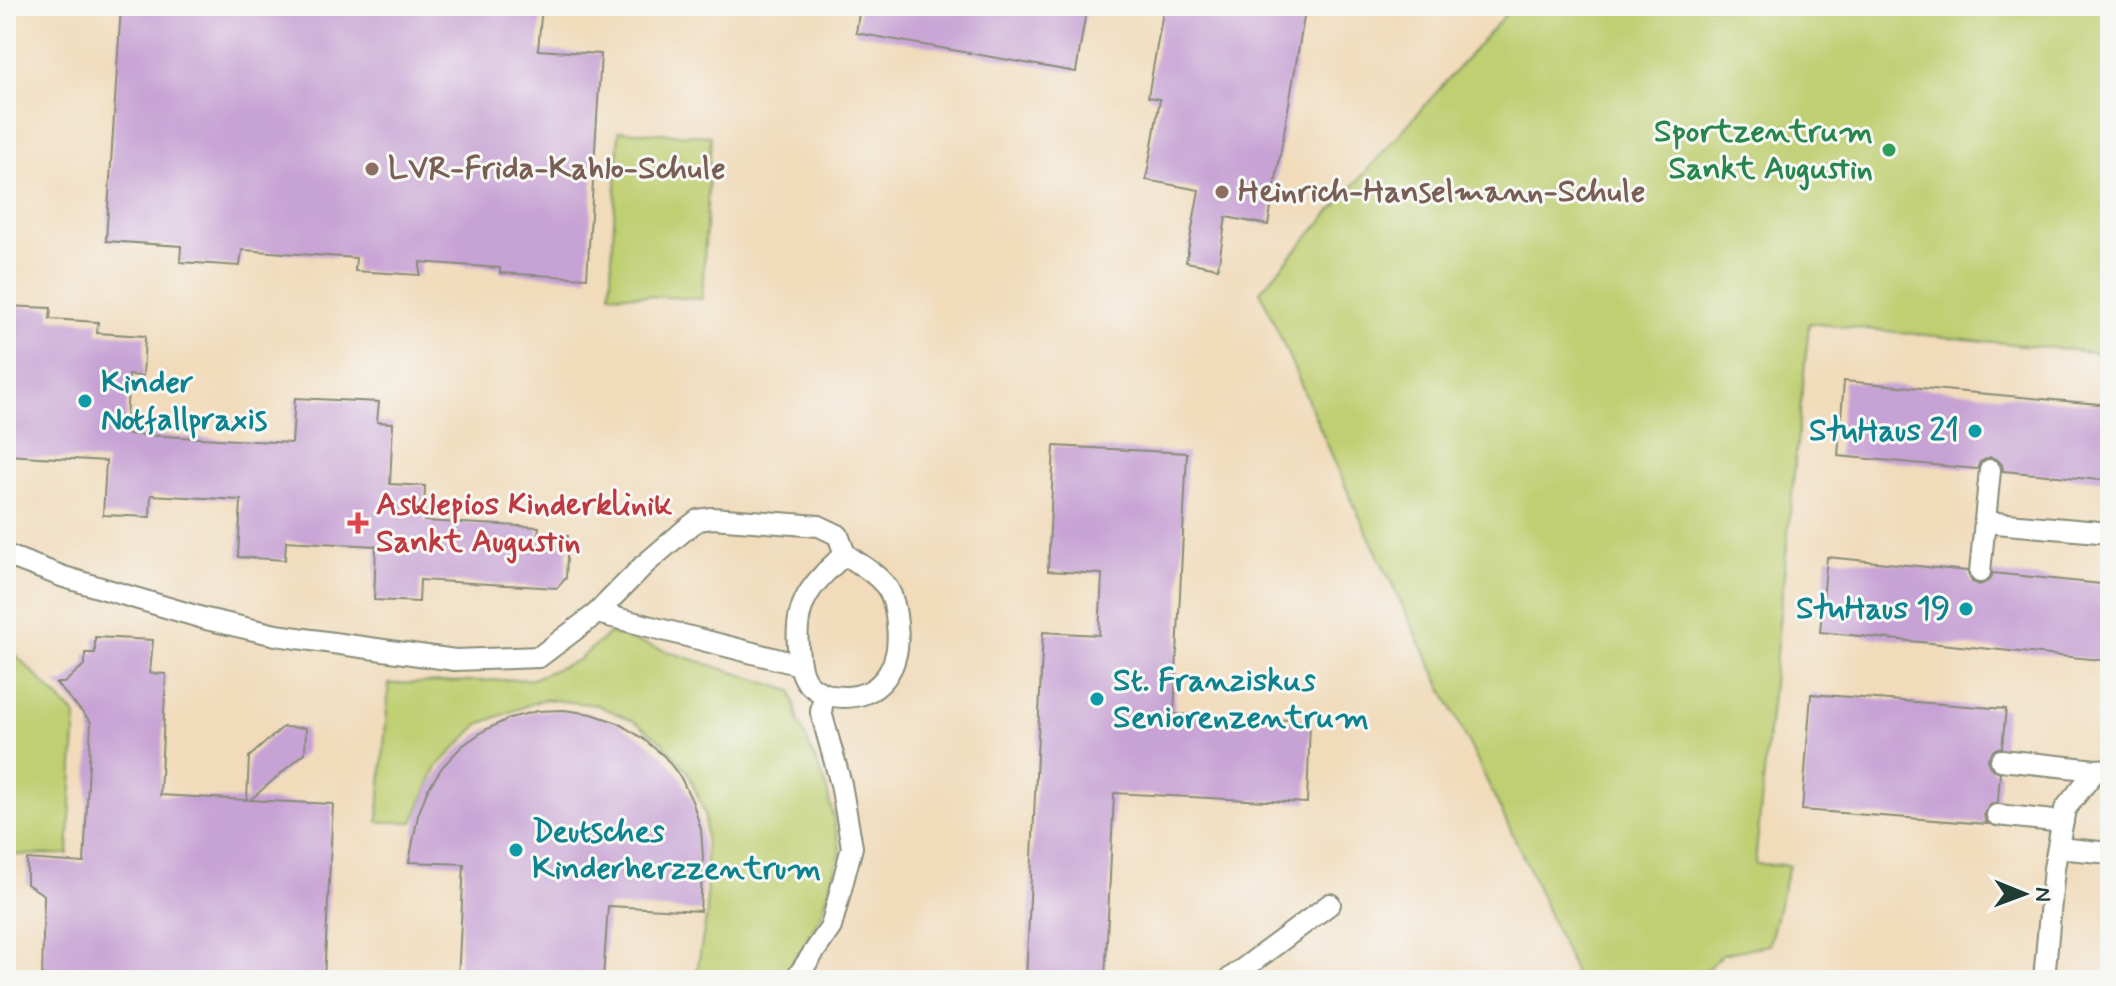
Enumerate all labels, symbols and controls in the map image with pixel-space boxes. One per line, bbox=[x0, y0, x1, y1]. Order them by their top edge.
place label: Sportzentrum Sankt Augustin bbox=[1654, 111, 1873, 191]
marker: Sportzentrum Sankt Augustin bbox=[1880, 141, 1898, 159]
place label: LVR-Frida-Kahlo-Schule bbox=[388, 148, 726, 190]
marker: LVR-Frida-Kahlo-Schule bbox=[363, 160, 381, 178]
place label: Heinrich-Hanselmann-Schule bbox=[1238, 171, 1645, 213]
marker: Heinrich-Hanselmann-Schule bbox=[1213, 183, 1231, 201]
place label: Kinder Notfallpraxis bbox=[101, 362, 268, 441]
marker: Kinder Notfallpraxis bbox=[76, 392, 94, 410]
place label: StuHaus 21 bbox=[1809, 410, 1959, 452]
marker: StuHaus 21 bbox=[1966, 422, 1984, 440]
place label: Asklepios Kinderklinik Sankt Augustin bbox=[376, 484, 672, 564]
marker: Asklepios Kinderklinik Sankt Augustin bbox=[347, 512, 369, 534]
place label: StuHaus 19 bbox=[1796, 588, 1950, 630]
marker: StuHaus 19 bbox=[1957, 600, 1975, 618]
place label: St. Franziskus Seniorenzentrum bbox=[1113, 660, 1369, 739]
marker: St. Franziskus Seniorenzentrum bbox=[1088, 690, 1106, 708]
place label: Deutsches Kinderherzzentrum bbox=[532, 811, 821, 890]
marker: Deutsches Kinderherzzentrum bbox=[507, 841, 525, 859]
north arrow bbox=[1984, 854, 2064, 934]
text: N bbox=[2028, 887, 2056, 902]

